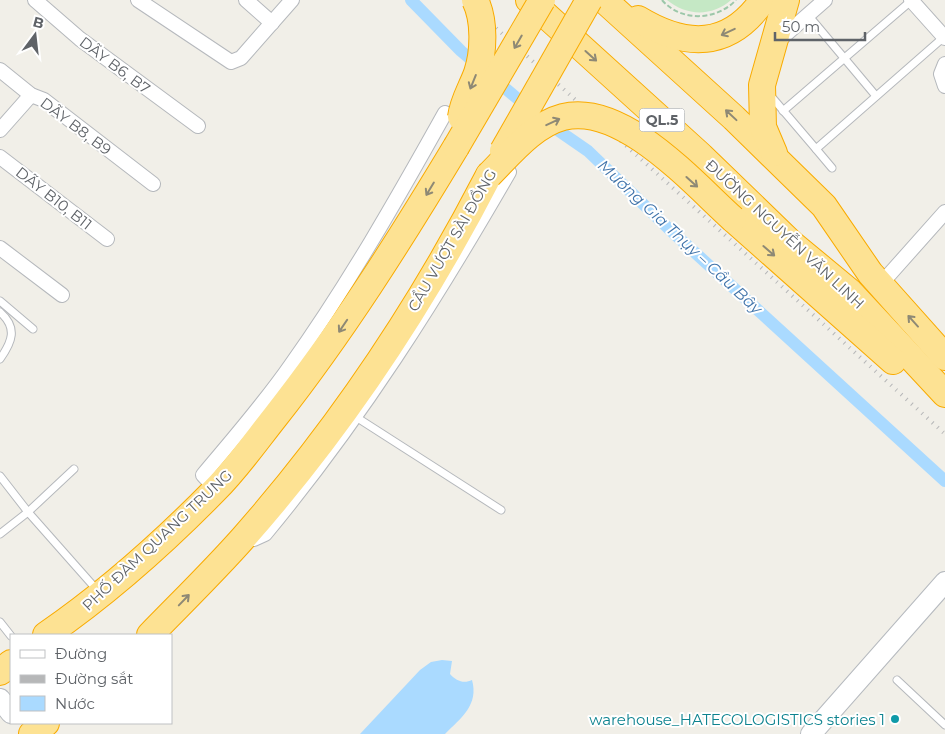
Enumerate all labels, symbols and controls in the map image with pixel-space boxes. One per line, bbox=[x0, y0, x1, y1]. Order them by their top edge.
north arrow bbox=[10, 10, 60, 60]
scale bar bbox=[775, 10, 865, 42]
text: B bbox=[31, 12, 46, 33]
text: 50 m bbox=[782, 17, 820, 36]
one-way arrow bbox=[721, 28, 736, 37]
street label: DÃY B6, B7 bbox=[76, 32, 154, 98]
one-way arrow bbox=[513, 35, 523, 50]
one-way arrow bbox=[585, 50, 598, 62]
one-way arrow bbox=[468, 73, 477, 89]
street label: DÃY B8, B9 bbox=[37, 93, 115, 159]
road number: QL.5 bbox=[640, 108, 684, 132]
one-way arrow bbox=[724, 109, 737, 121]
one-way arrow bbox=[545, 116, 560, 126]
street label: ĐƯỜNG NGUYỄN VĂN LINH bbox=[702, 155, 868, 313]
water label: Mương Gia Thụy – Cầu Bây bbox=[594, 156, 767, 319]
street label: DÃY B10, B11 bbox=[12, 162, 96, 234]
street label: CẦU VƯỢT SÀI ĐỒNG bbox=[403, 165, 501, 315]
one-way arrow bbox=[686, 177, 699, 188]
one-way arrow bbox=[425, 181, 435, 195]
one-way arrow bbox=[763, 245, 776, 257]
one-way arrow bbox=[907, 314, 918, 327]
one-way arrow bbox=[338, 318, 348, 332]
street label: PHỐ ĐÀM QUANG TRUNG bbox=[78, 465, 236, 615]
one-way arrow bbox=[178, 594, 190, 606]
legend bbox=[10, 634, 172, 724]
text: Đường bbox=[55, 644, 107, 663]
text: Đường sắt bbox=[55, 669, 133, 688]
text: Nước bbox=[55, 694, 95, 713]
place label: warehouse_HATECOLOGISTICS stories 1 bbox=[589, 710, 885, 729]
marker: warehouse_HATECOLOGISTICS stories 1 bbox=[889, 713, 901, 725]

